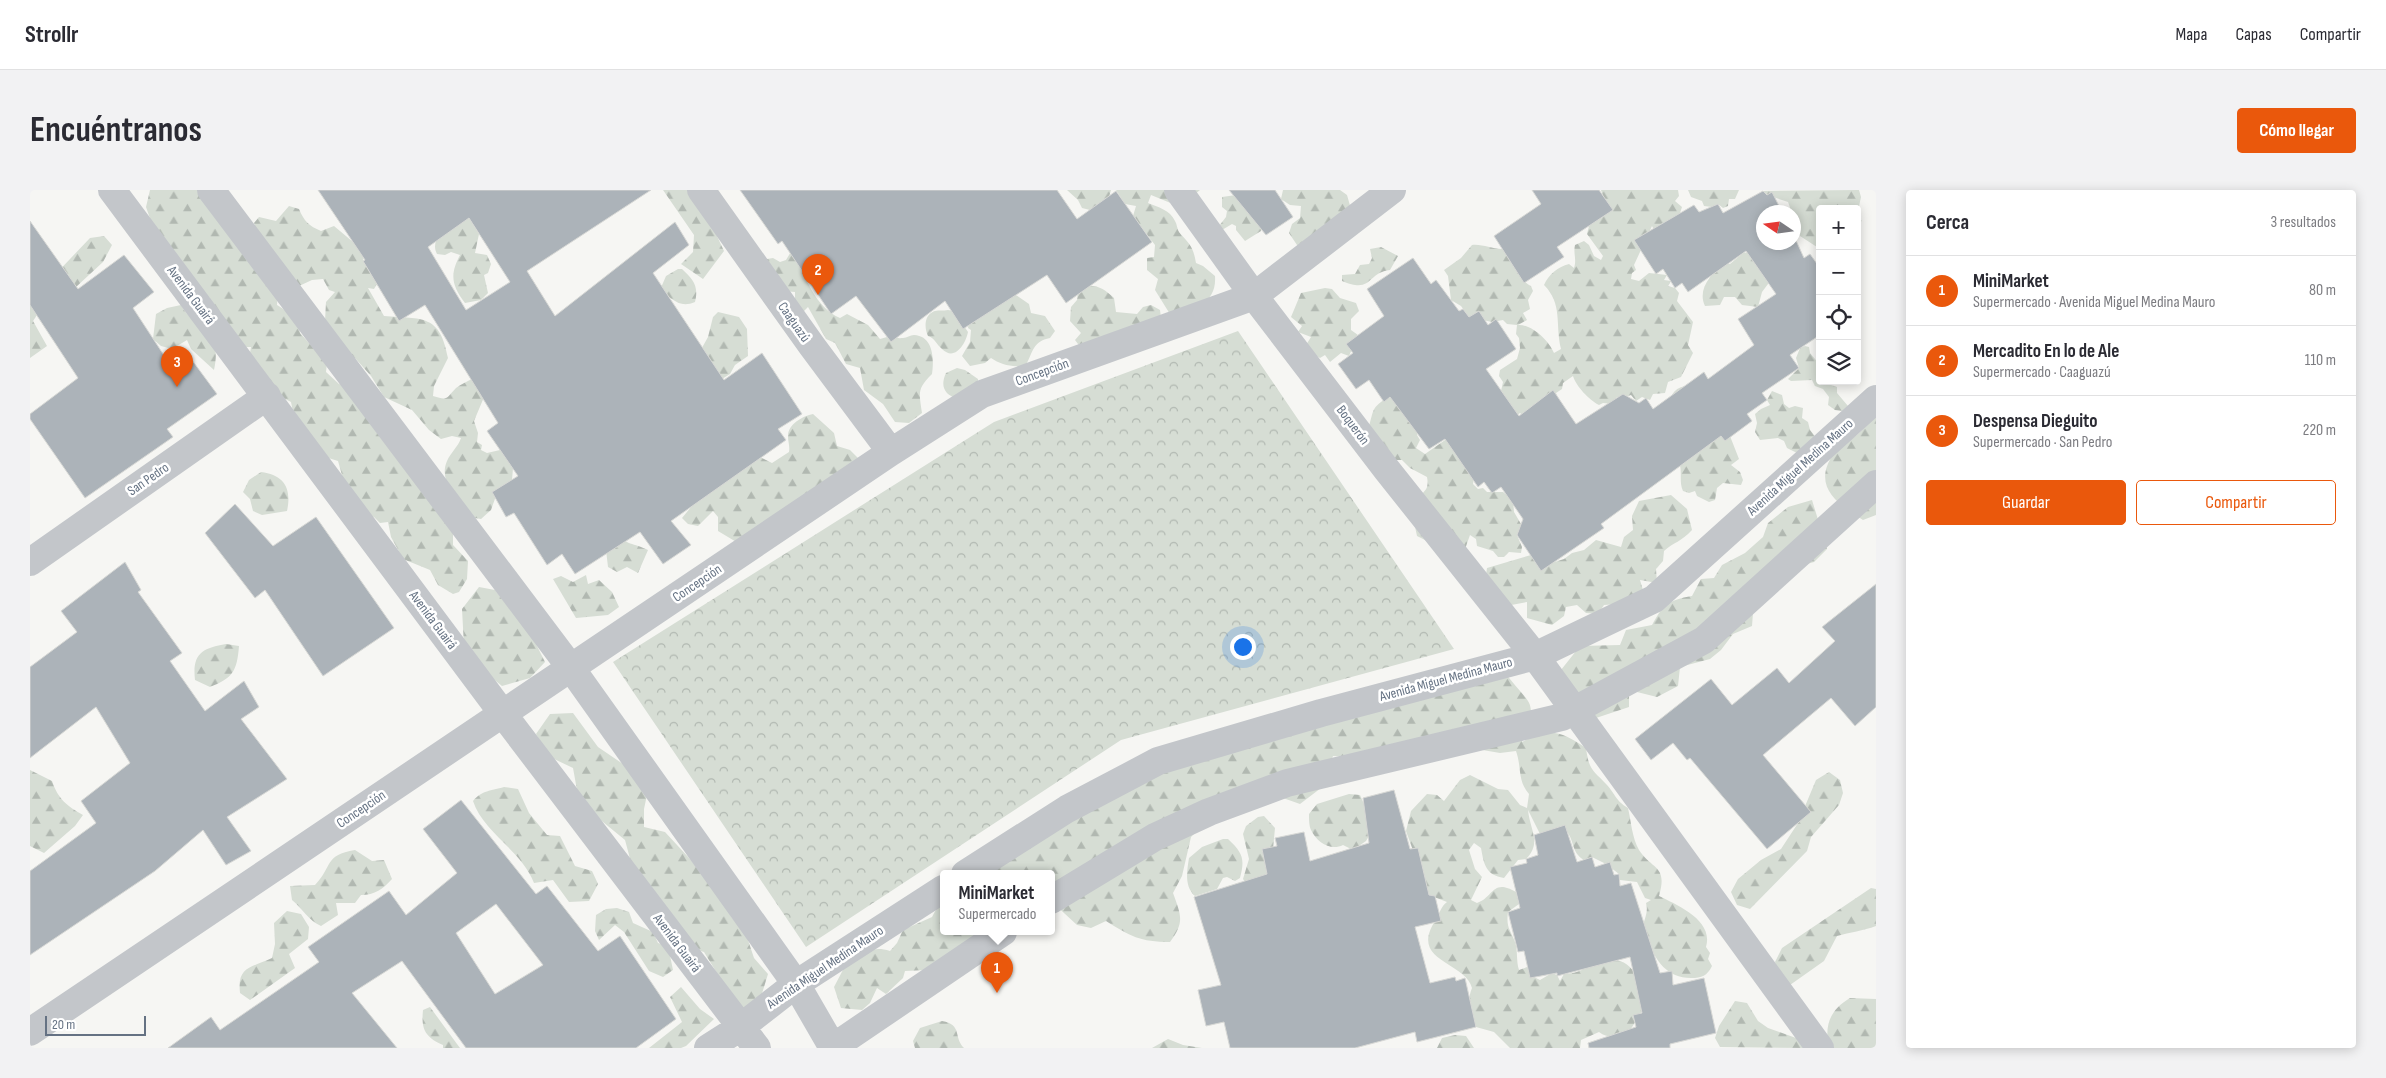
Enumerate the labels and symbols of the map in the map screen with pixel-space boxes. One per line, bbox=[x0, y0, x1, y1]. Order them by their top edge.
north arrow bbox=[1756, 205, 1801, 250]
pin: 2 bbox=[802, 254, 834, 295]
street label: Avenida Guairá bbox=[163, 262, 219, 328]
street label: Caaguazú bbox=[774, 299, 814, 345]
pin: 3 bbox=[161, 346, 193, 387]
street label: Concepción bbox=[1013, 355, 1071, 389]
street label: Boquerón bbox=[1333, 402, 1373, 448]
street label: Avenida Miguel Medina Mauro bbox=[1743, 415, 1857, 520]
street label: San Pedro bbox=[124, 459, 172, 499]
street label: Concepción bbox=[669, 560, 725, 606]
street label: Avenida Guairá bbox=[405, 587, 461, 653]
your location bbox=[1230, 634, 1256, 660]
street label: Avenida Miguel Medina Mauro bbox=[1377, 653, 1514, 705]
street label: Concepción bbox=[333, 786, 389, 832]
street label: Avenida Guairá bbox=[649, 910, 705, 976]
street label: Avenida Miguel Medina Mauro bbox=[763, 922, 887, 1013]
pin: 1 bbox=[981, 952, 1013, 993]
scale bar bbox=[45, 1013, 146, 1036]

